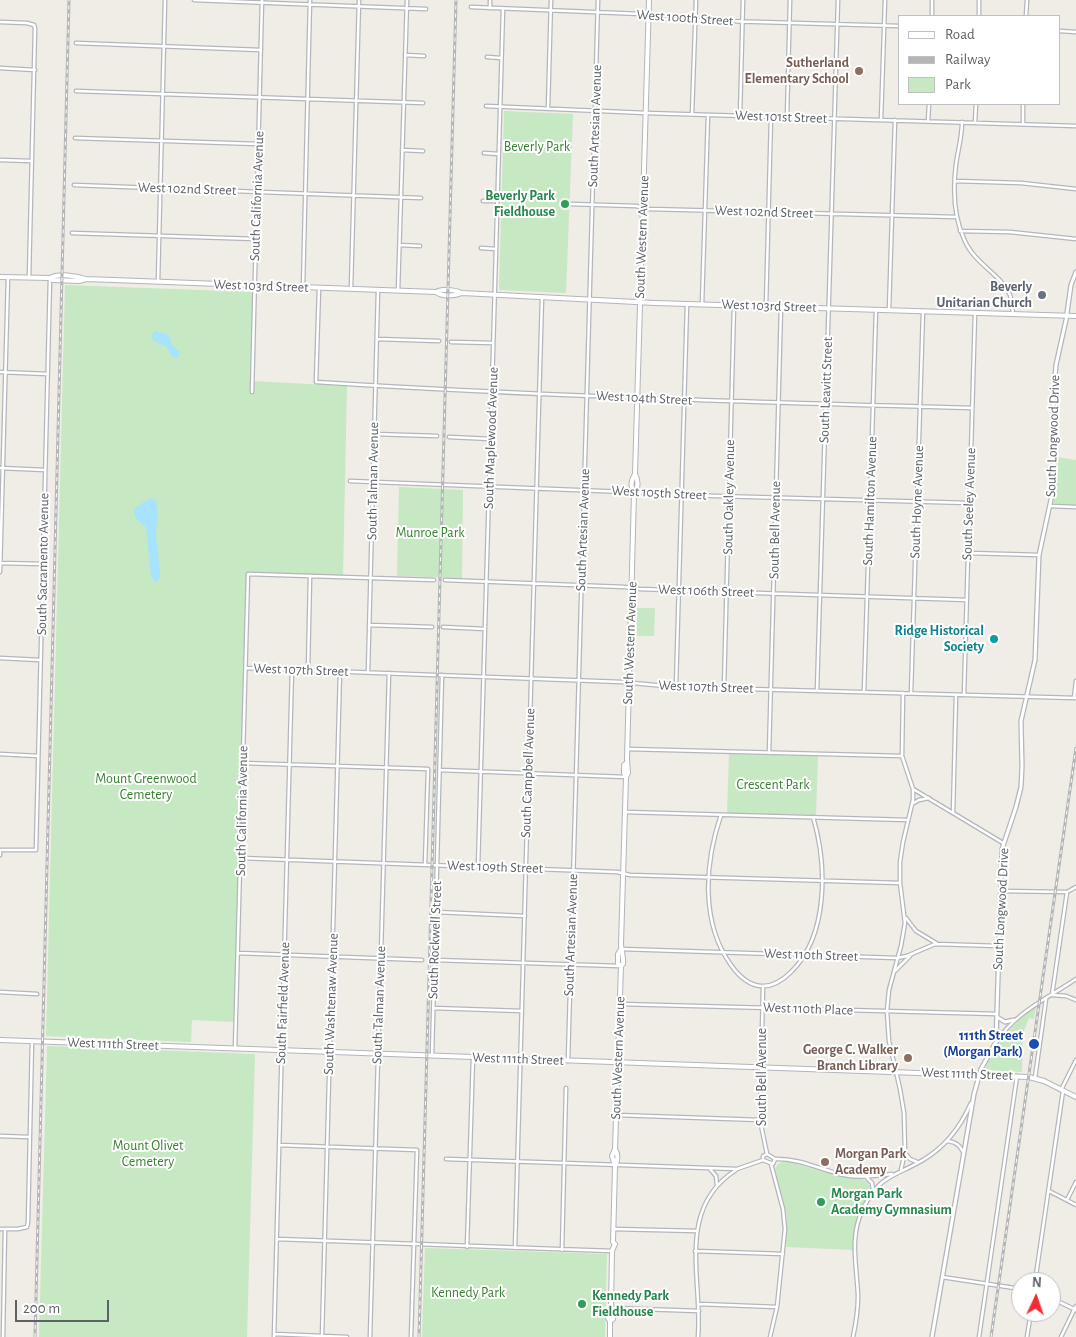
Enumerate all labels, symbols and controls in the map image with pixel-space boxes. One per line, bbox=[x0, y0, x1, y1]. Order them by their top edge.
street label: West 100th Street bbox=[636, 6, 734, 30]
legend bbox=[898, 15, 1061, 105]
text: Road bbox=[945, 27, 975, 42]
text: Railway bbox=[945, 52, 990, 67]
place label: Sutherland Elementary School bbox=[744, 55, 849, 88]
street label: South Artesian Avenue bbox=[584, 64, 606, 188]
marker: Sutherland Elementary School bbox=[853, 65, 865, 77]
text: Park bbox=[945, 77, 971, 92]
street label: West 101st Street bbox=[735, 107, 827, 127]
street label: South California Avenue bbox=[246, 131, 268, 261]
park label: Beverly Park bbox=[504, 139, 570, 155]
street label: South Western Avenue bbox=[631, 175, 653, 299]
street label: West 102nd Street bbox=[137, 179, 237, 199]
place label: Beverly Park Fieldhouse bbox=[485, 188, 555, 220]
marker: Beverly Park Fieldhouse bbox=[559, 198, 571, 210]
street label: West 102nd Street bbox=[714, 202, 814, 222]
street label: West 103rd Street bbox=[213, 276, 309, 296]
place label: Beverly Unitarian Church bbox=[937, 279, 1032, 312]
marker: Beverly Unitarian Church bbox=[1036, 289, 1048, 301]
street label: West 103rd Street bbox=[721, 296, 817, 316]
street label: South Leavitt Street bbox=[816, 337, 836, 443]
street label: South Maplewood Avenue bbox=[480, 367, 502, 509]
street label: South Longwood Drive bbox=[1042, 375, 1064, 497]
street label: West 104th Street bbox=[596, 387, 692, 409]
street label: South Talman Avenue bbox=[364, 422, 382, 540]
street label: South Hamilton Avenue bbox=[859, 436, 881, 566]
street label: South Oakley Avenue bbox=[720, 439, 738, 555]
street label: South Hoyne Avenue bbox=[907, 445, 927, 559]
street label: South Seeley Avenue bbox=[959, 447, 979, 561]
street label: South Artesian Avenue bbox=[572, 468, 594, 592]
street label: South Bell Avenue bbox=[766, 481, 784, 579]
street label: West 105th Street bbox=[611, 482, 707, 504]
street label: South Sacramento Avenue bbox=[33, 493, 53, 635]
park label: Munroe Park bbox=[395, 525, 465, 541]
street label: South Western Avenue bbox=[619, 581, 641, 705]
street label: West 106th Street bbox=[658, 581, 754, 601]
place label: Ridge Historical Society bbox=[895, 623, 984, 656]
marker: Ridge Historical Society bbox=[988, 633, 1000, 645]
street label: West 107th Street bbox=[253, 660, 349, 680]
street label: West 107th Street bbox=[658, 677, 754, 697]
street label: South Campbell Avenue bbox=[517, 708, 539, 838]
street label: South California Avenue bbox=[232, 746, 252, 876]
park label: Mount Greenwood Cemetery bbox=[95, 771, 197, 804]
park label: Crescent Park bbox=[736, 777, 810, 793]
street label: South Longwood Drive bbox=[989, 847, 1013, 971]
street label: West 109th Street bbox=[447, 857, 543, 877]
street label: South Artesian Avenue bbox=[560, 873, 582, 997]
street label: South Rockwell Street bbox=[425, 881, 445, 999]
street label: South Washtenaw Avenue bbox=[320, 933, 342, 1075]
street label: South Fairfield Avenue bbox=[272, 941, 294, 1065]
street label: West 110th Street bbox=[764, 945, 858, 965]
street label: South Talman Avenue bbox=[369, 946, 389, 1064]
street label: South Western Avenue bbox=[607, 996, 629, 1120]
street label: West 110th Place bbox=[763, 999, 853, 1019]
street label: South Bell Avenue bbox=[754, 1028, 770, 1126]
place label: 111th Street (Morgan Park) bbox=[943, 1028, 1023, 1060]
street label: West 111th Street bbox=[67, 1034, 159, 1054]
marker: 111th Street (Morgan Park) bbox=[1027, 1037, 1041, 1051]
place label: George C. Walker Branch Library bbox=[803, 1042, 898, 1074]
street label: West 111th Street bbox=[472, 1049, 564, 1069]
marker: George C. Walker Branch Library bbox=[902, 1052, 914, 1064]
street label: West 111th Street bbox=[921, 1064, 1013, 1084]
park label: Mount Olivet Cemetery bbox=[112, 1138, 184, 1170]
place label: Morgan Park Academy bbox=[835, 1146, 906, 1178]
marker: Morgan Park Academy bbox=[819, 1156, 831, 1168]
place label: Morgan Park Academy Gymnasium bbox=[831, 1186, 952, 1218]
marker: Morgan Park Academy Gymnasium bbox=[815, 1196, 827, 1208]
north arrow bbox=[1011, 1272, 1061, 1322]
text: N bbox=[1031, 1276, 1042, 1290]
park label: Kennedy Park bbox=[431, 1285, 505, 1301]
place label: Kennedy Park Fieldhouse bbox=[592, 1288, 669, 1320]
scale bar bbox=[18, 1290, 111, 1322]
marker: Kennedy Park Fieldhouse bbox=[576, 1298, 588, 1310]
text: 200 m bbox=[23, 1301, 60, 1316]

